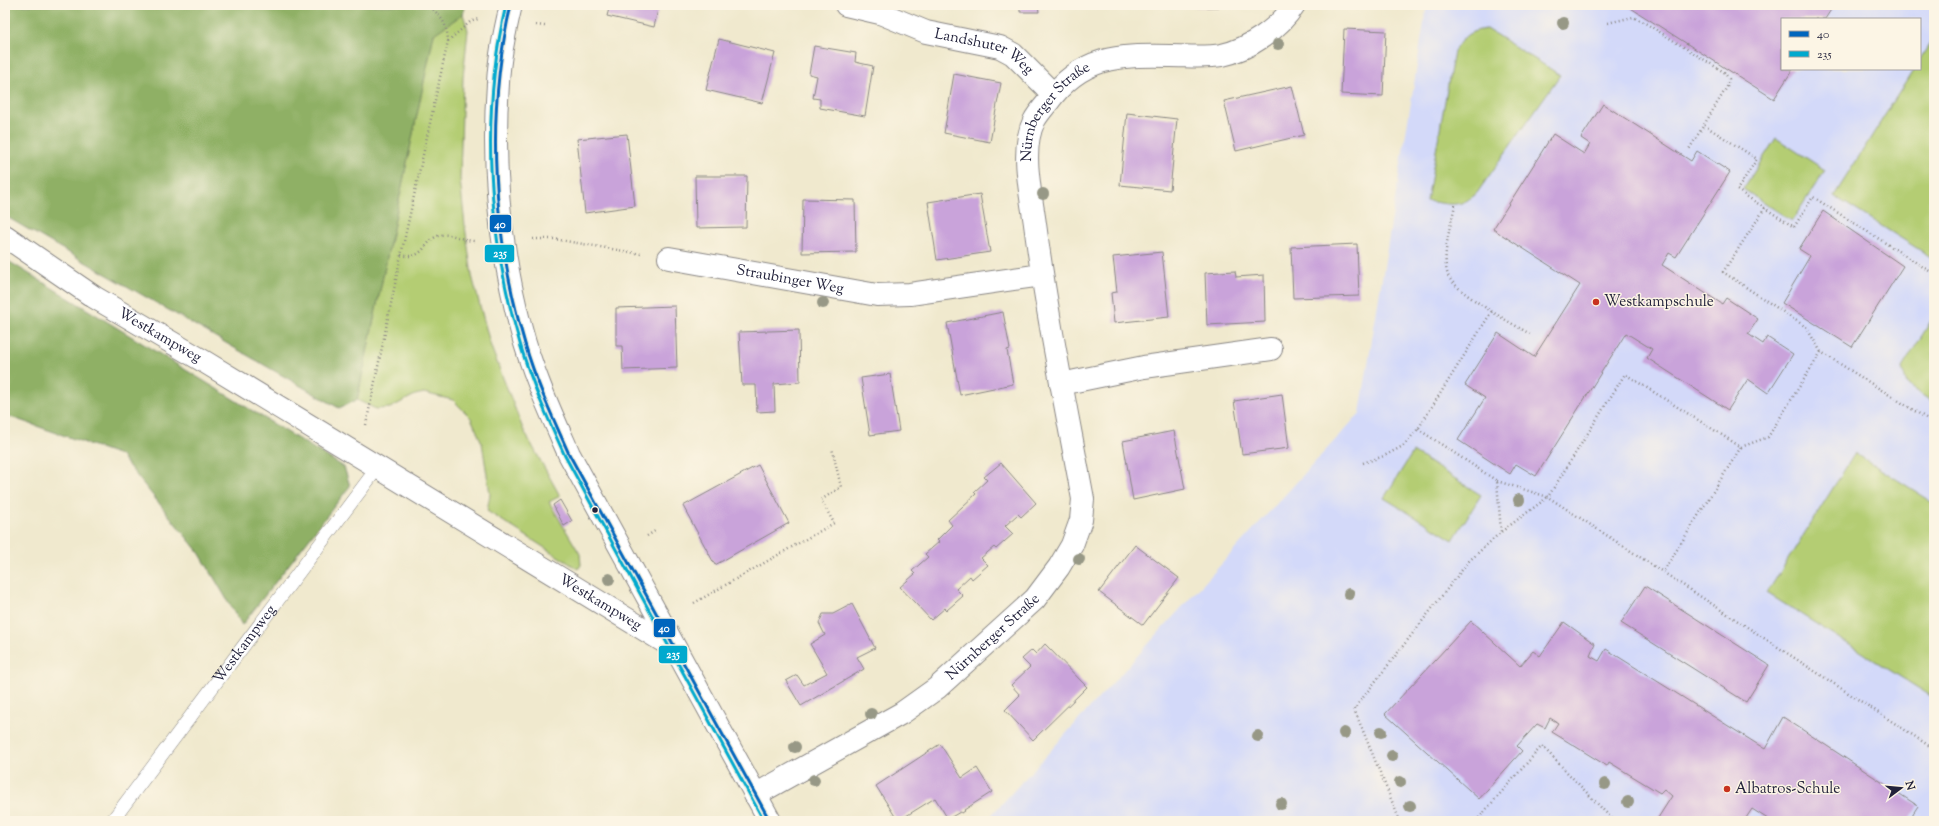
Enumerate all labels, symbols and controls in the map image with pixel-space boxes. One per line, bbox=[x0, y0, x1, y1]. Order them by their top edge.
legend bbox=[1781, 18, 1921, 70]
street label: Landshuter Weg bbox=[933, 23, 1038, 79]
text: 40 bbox=[1817, 26, 1829, 44]
text: 235 bbox=[1817, 46, 1832, 64]
street label: Nürnberger Straße bbox=[1017, 57, 1094, 162]
line badge: 40 bbox=[489, 214, 512, 233]
text: 40 bbox=[493, 217, 506, 233]
line badge: 235 bbox=[484, 244, 515, 263]
text: 235 bbox=[493, 246, 507, 262]
street label: Straubinger Weg bbox=[735, 260, 845, 299]
place label: Westkampschule bbox=[1604, 292, 1714, 313]
marker: Westkampschule bbox=[1591, 297, 1601, 307]
street label: Westkampweg bbox=[114, 303, 205, 368]
unlabelled marker bbox=[590, 505, 600, 515]
street label: Westkampweg bbox=[555, 569, 645, 636]
street label: Nürnberger Straße bbox=[941, 589, 1045, 685]
street label: Westkampweg bbox=[208, 601, 281, 688]
line badge: 40 bbox=[653, 618, 676, 638]
text: 40 bbox=[657, 621, 670, 637]
line badge: 235 bbox=[658, 645, 688, 664]
text: 235 bbox=[666, 647, 680, 663]
north arrow bbox=[1881, 768, 1921, 808]
text: N bbox=[1900, 778, 1919, 792]
place label: Albatros-Schule bbox=[1735, 779, 1840, 800]
marker: Albatros-Schule bbox=[1722, 784, 1732, 794]

